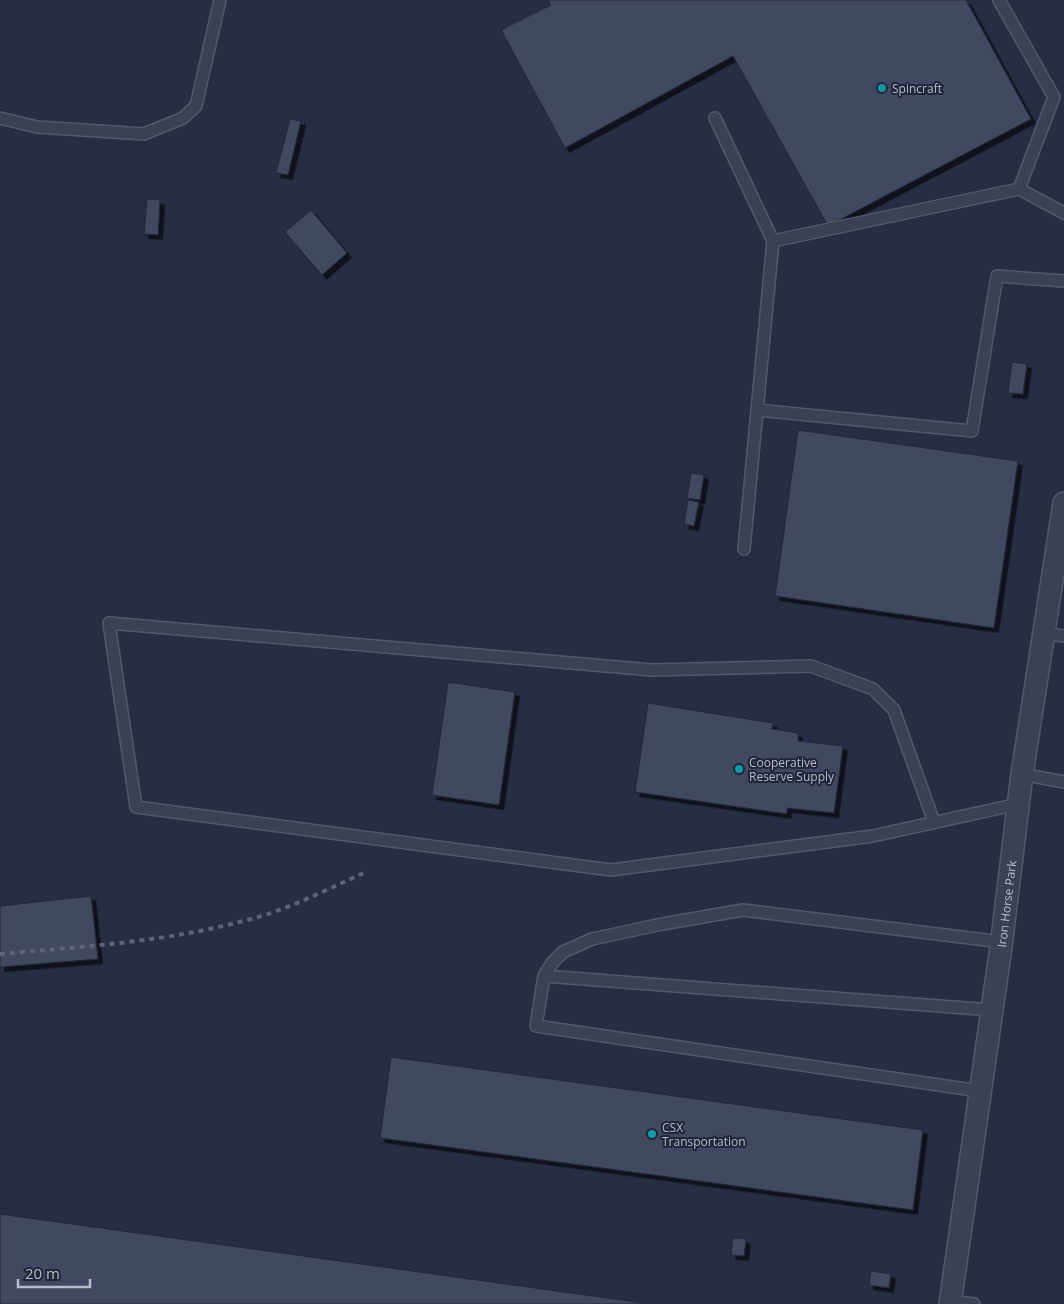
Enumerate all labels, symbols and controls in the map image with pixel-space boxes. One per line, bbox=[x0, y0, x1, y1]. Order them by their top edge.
place label: Spincraft bbox=[892, 80, 942, 97]
marker: Spincraft bbox=[876, 82, 888, 94]
place label: Cooperative Reserve Supply bbox=[749, 754, 835, 785]
marker: Cooperative Reserve Supply bbox=[733, 763, 745, 775]
street label: Iron Horse Park bbox=[993, 859, 1020, 948]
place label: CSX Transportation bbox=[662, 1119, 746, 1150]
marker: CSX Transportation bbox=[646, 1128, 658, 1140]
scale bar bbox=[18, 1256, 90, 1288]
text: 20 m bbox=[25, 1263, 60, 1283]

